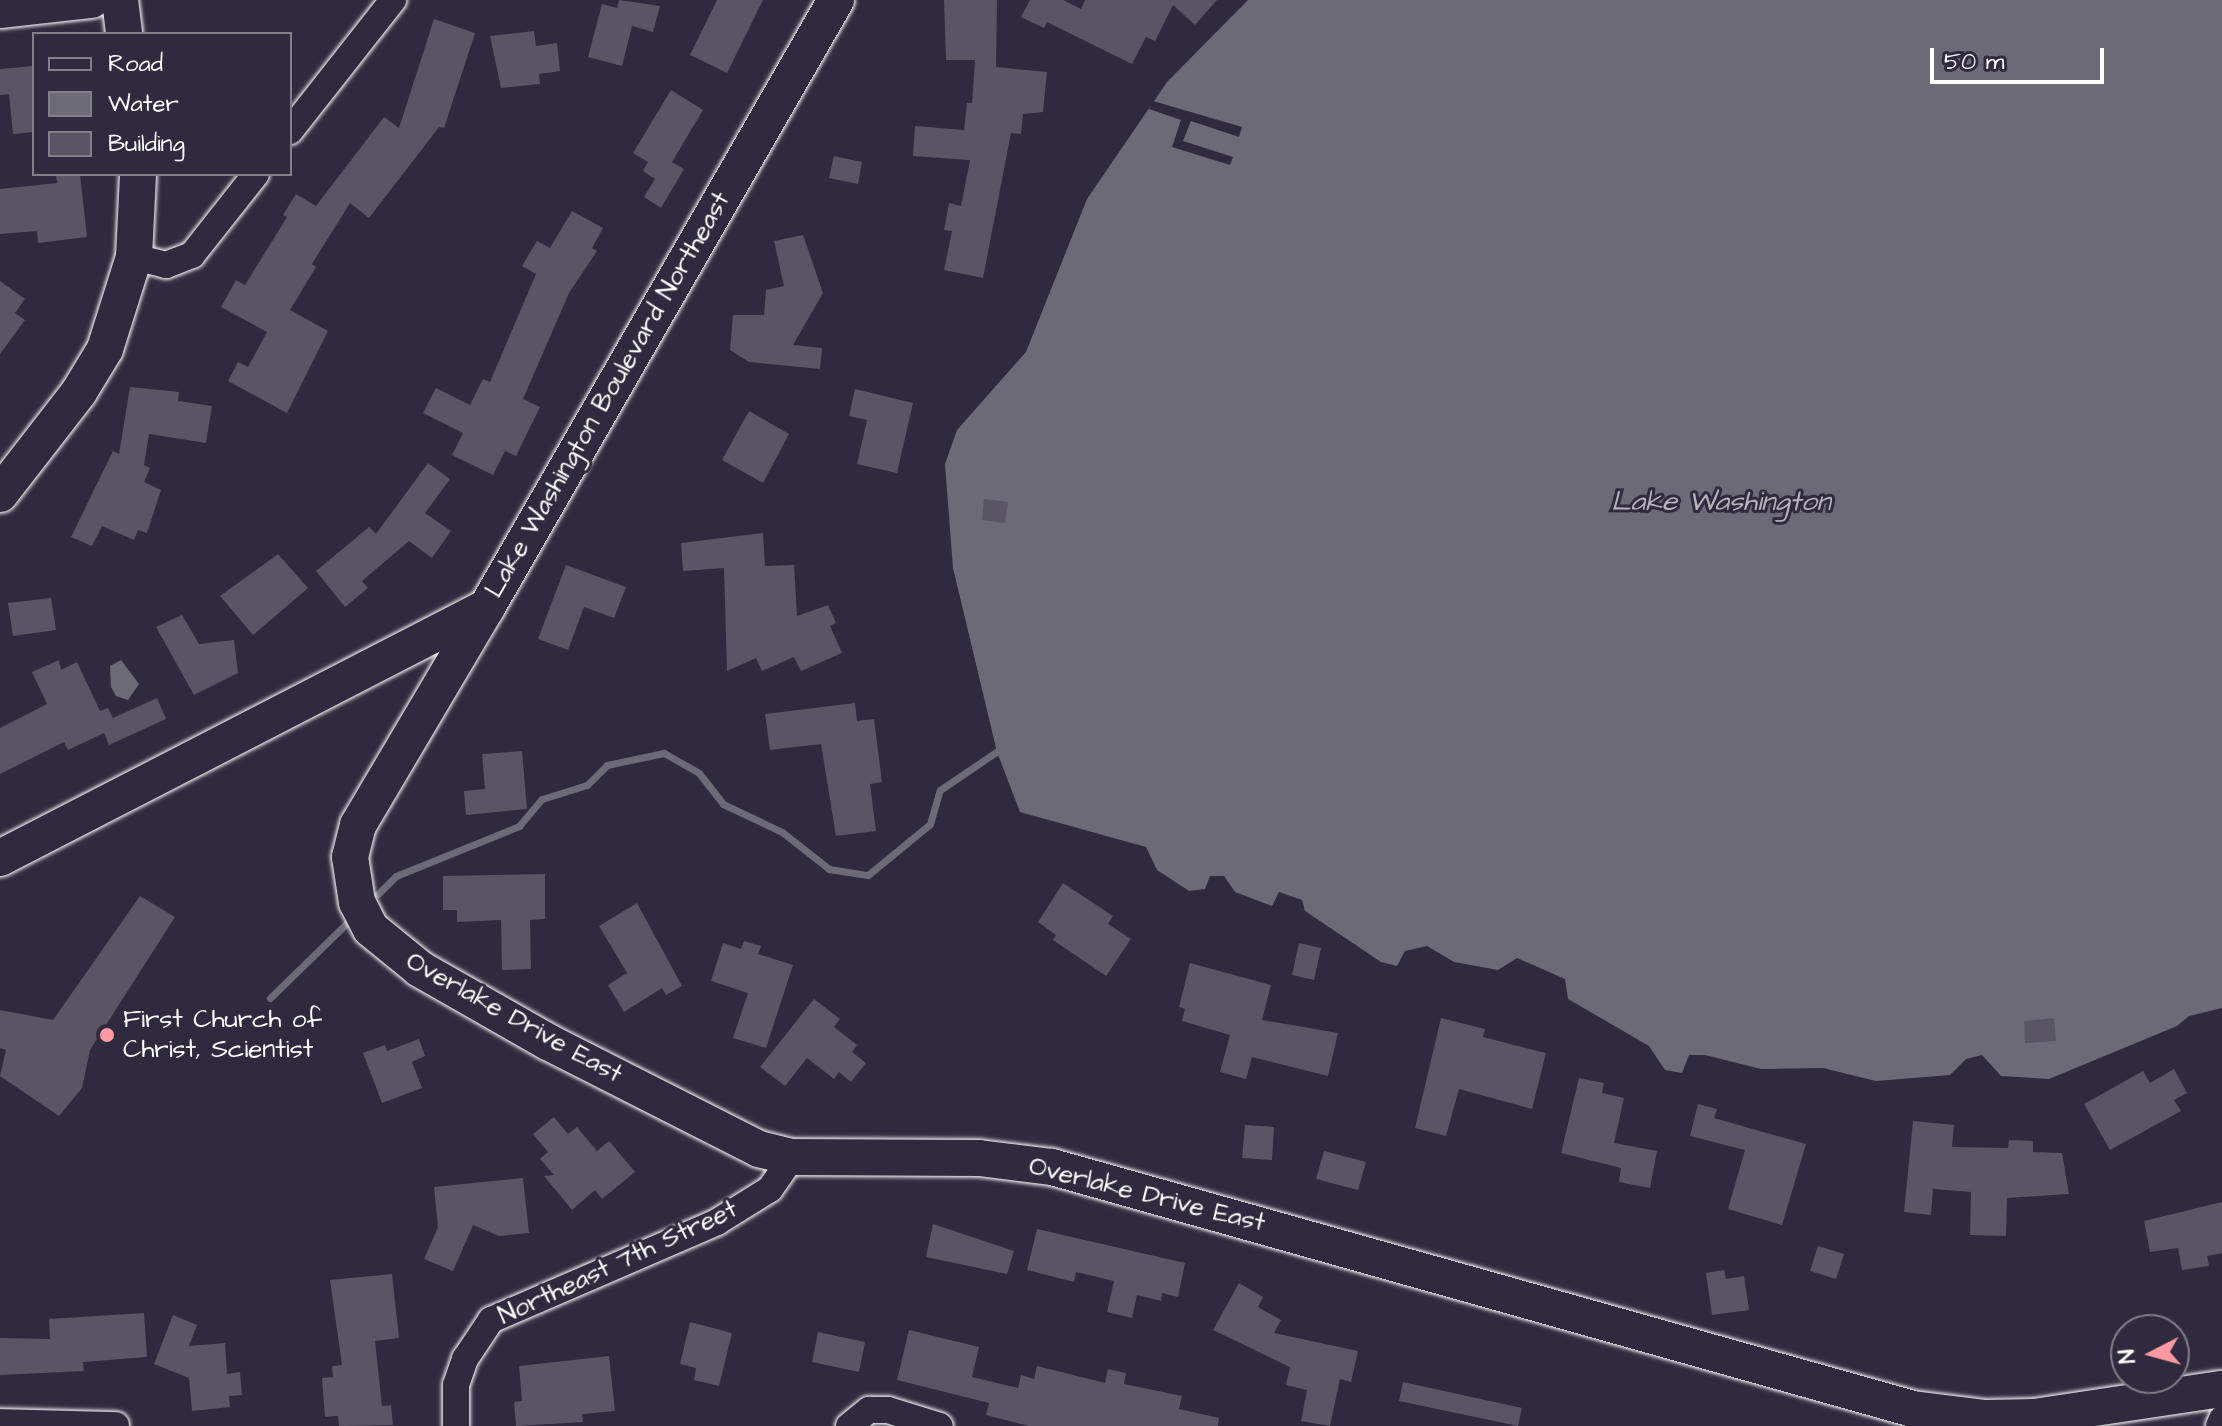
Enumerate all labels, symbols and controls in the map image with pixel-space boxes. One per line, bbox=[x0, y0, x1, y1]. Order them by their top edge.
legend bbox=[32, 32, 292, 176]
scale bar bbox=[1934, 32, 2108, 82]
text: 50 m bbox=[1944, 45, 2004, 79]
text: Road bbox=[108, 47, 163, 81]
text: Water bbox=[108, 87, 179, 121]
text: Building bbox=[108, 127, 185, 161]
street label: Lake Washington Boulevard Northeast bbox=[479, 187, 737, 603]
water label: Lake Washington bbox=[1611, 485, 1831, 519]
street label: Overlake Drive East bbox=[400, 946, 628, 1090]
place label: First Church of Christ, Scientist bbox=[123, 1004, 322, 1066]
marker: First Church of Christ, Scientist bbox=[98, 1026, 116, 1044]
street label: Overlake Drive East bbox=[1026, 1151, 1268, 1239]
street label: Northeast 7th Street bbox=[494, 1194, 742, 1332]
north arrow bbox=[2110, 1314, 2190, 1394]
text: N bbox=[2111, 1348, 2144, 1365]

